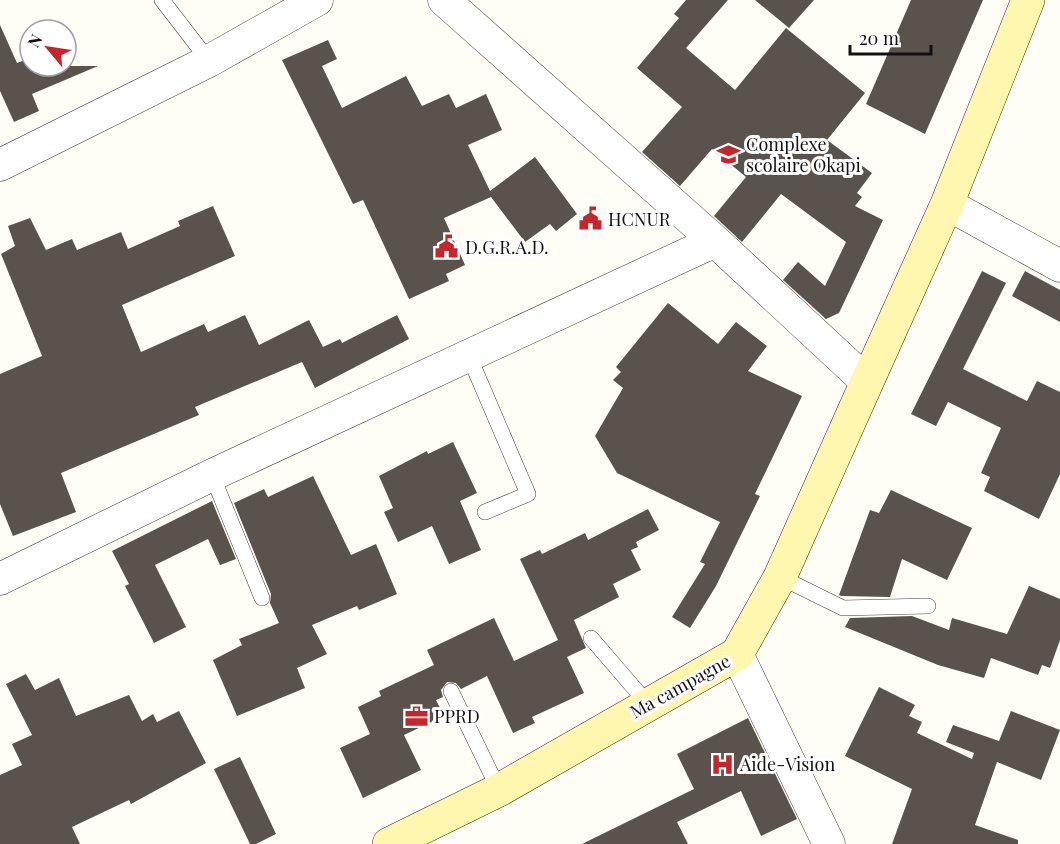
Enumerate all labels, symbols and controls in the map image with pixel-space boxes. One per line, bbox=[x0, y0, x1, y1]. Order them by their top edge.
north arrow bbox=[18, 18, 78, 78]
scale bar bbox=[850, 18, 931, 56]
text: 20 m bbox=[859, 26, 899, 50]
text: N bbox=[22, 30, 47, 51]
place label: Complexe scolaire Okapi bbox=[746, 132, 861, 177]
school or university icon: Complexe scolaire Okapi bbox=[715, 141, 741, 167]
public building icon: HCNUR bbox=[577, 206, 603, 232]
place label: HCNUR bbox=[608, 207, 671, 231]
public building icon: D.G.R.A.D. bbox=[434, 234, 460, 260]
place label: D.G.R.A.D. bbox=[465, 235, 549, 259]
street label: Ma campagne bbox=[626, 649, 734, 723]
office icon: PPRD bbox=[403, 703, 429, 729]
place label: PPRD bbox=[434, 704, 480, 728]
hospital icon: Aide-Vision bbox=[709, 751, 735, 777]
place label: Aide-Vision bbox=[739, 752, 835, 776]

